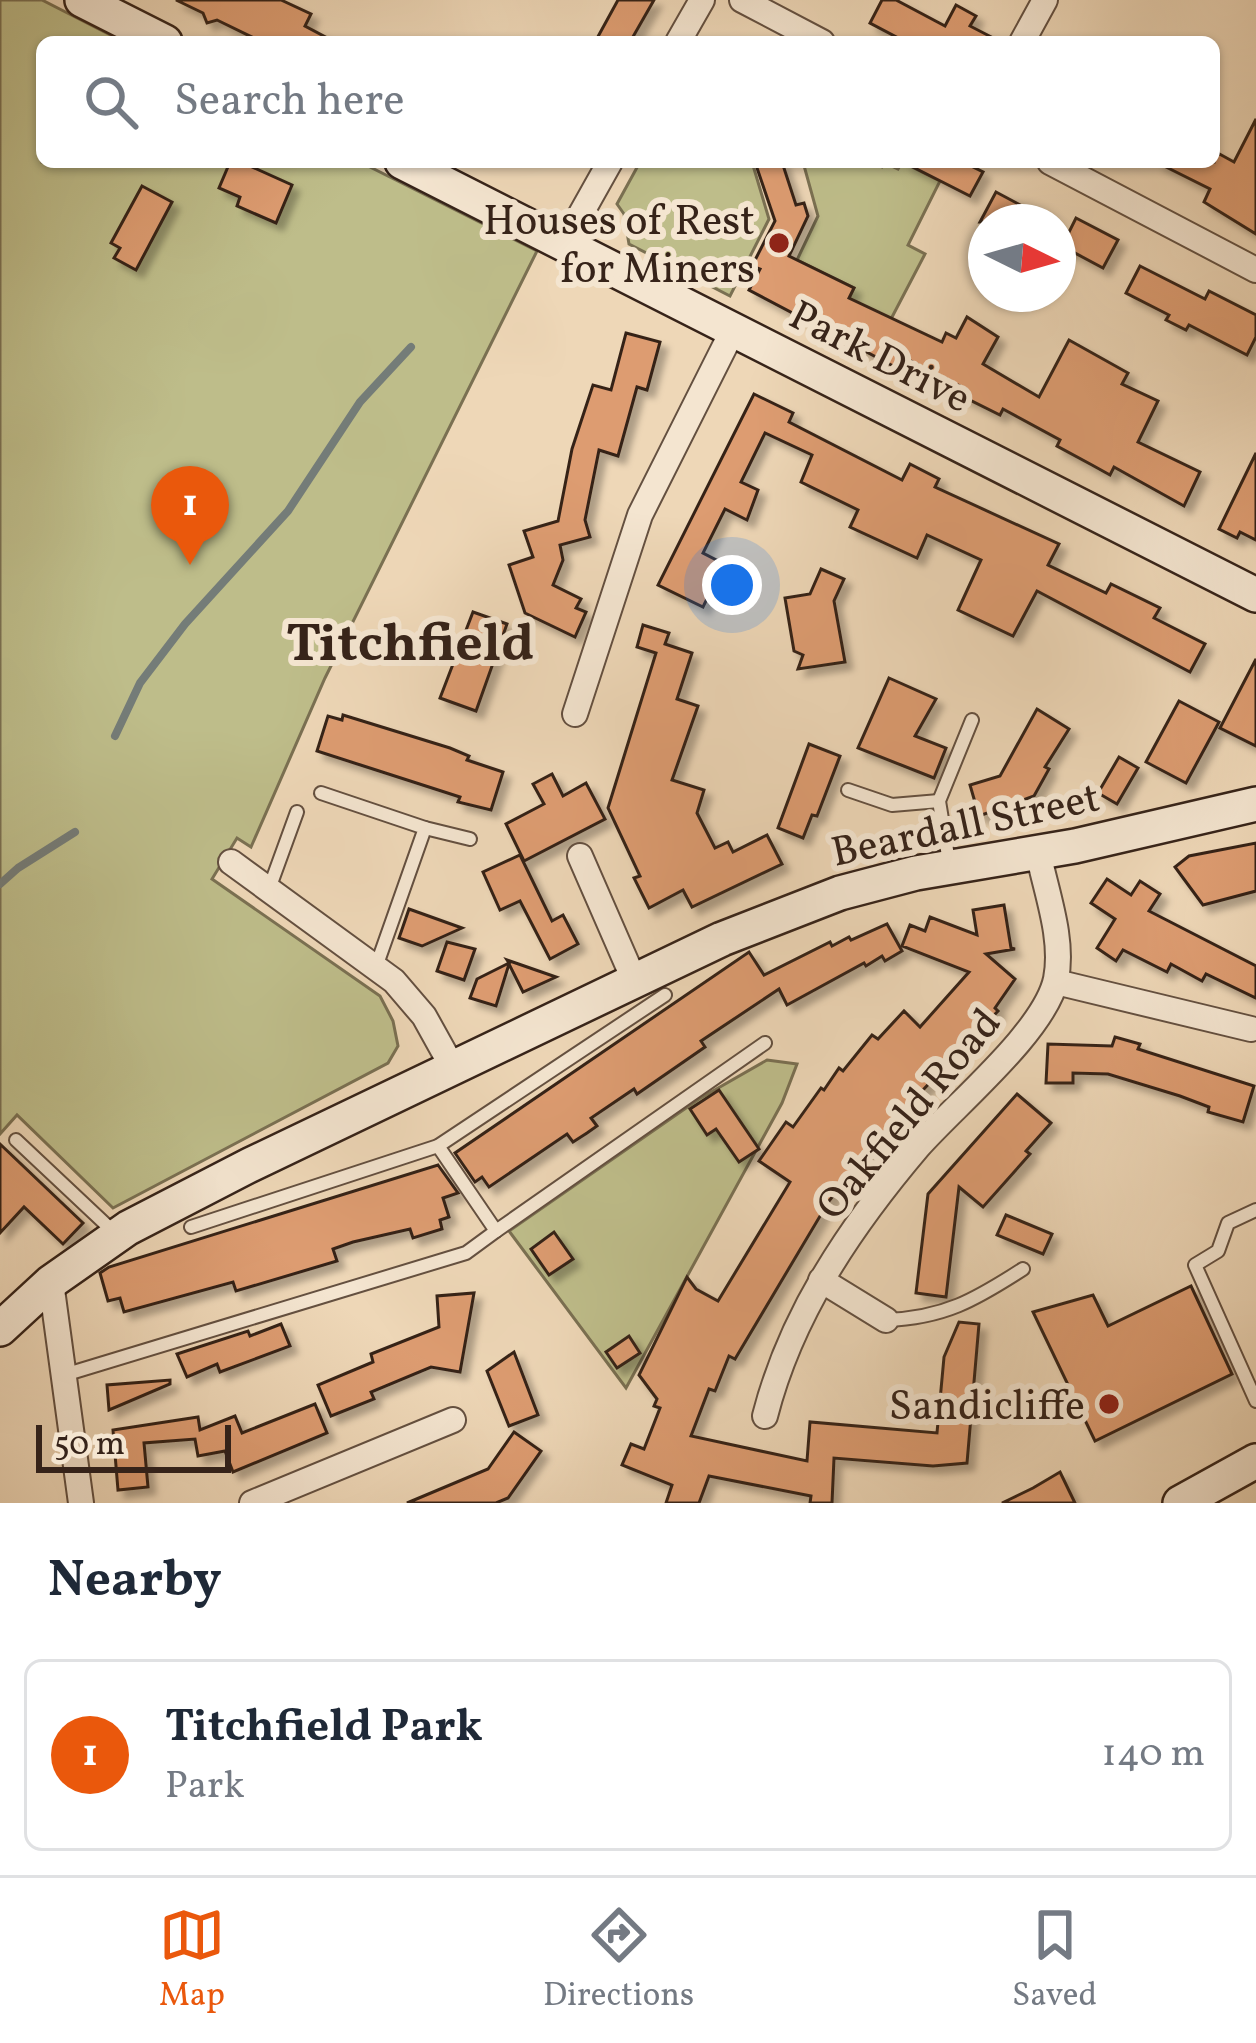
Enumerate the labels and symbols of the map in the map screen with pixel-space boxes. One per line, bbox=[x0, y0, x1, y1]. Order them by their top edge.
place label: Houses of Rest for Miners bbox=[483, 194, 755, 301]
north arrow bbox=[968, 204, 1076, 312]
marker: Houses of Rest for Miners bbox=[766, 230, 792, 256]
street label: Park Drive bbox=[778, 288, 980, 430]
pin: 1 bbox=[151, 466, 229, 565]
your location bbox=[702, 555, 762, 615]
district label: Titchfield bbox=[286, 609, 534, 684]
street label: Beardall Street bbox=[826, 770, 1105, 885]
street label: Oakfield Road bbox=[804, 997, 1017, 1235]
place label: Sandicliffe bbox=[889, 1379, 1085, 1438]
marker: Sandicliffe bbox=[1096, 1391, 1122, 1417]
scale bar bbox=[36, 1419, 231, 1472]

